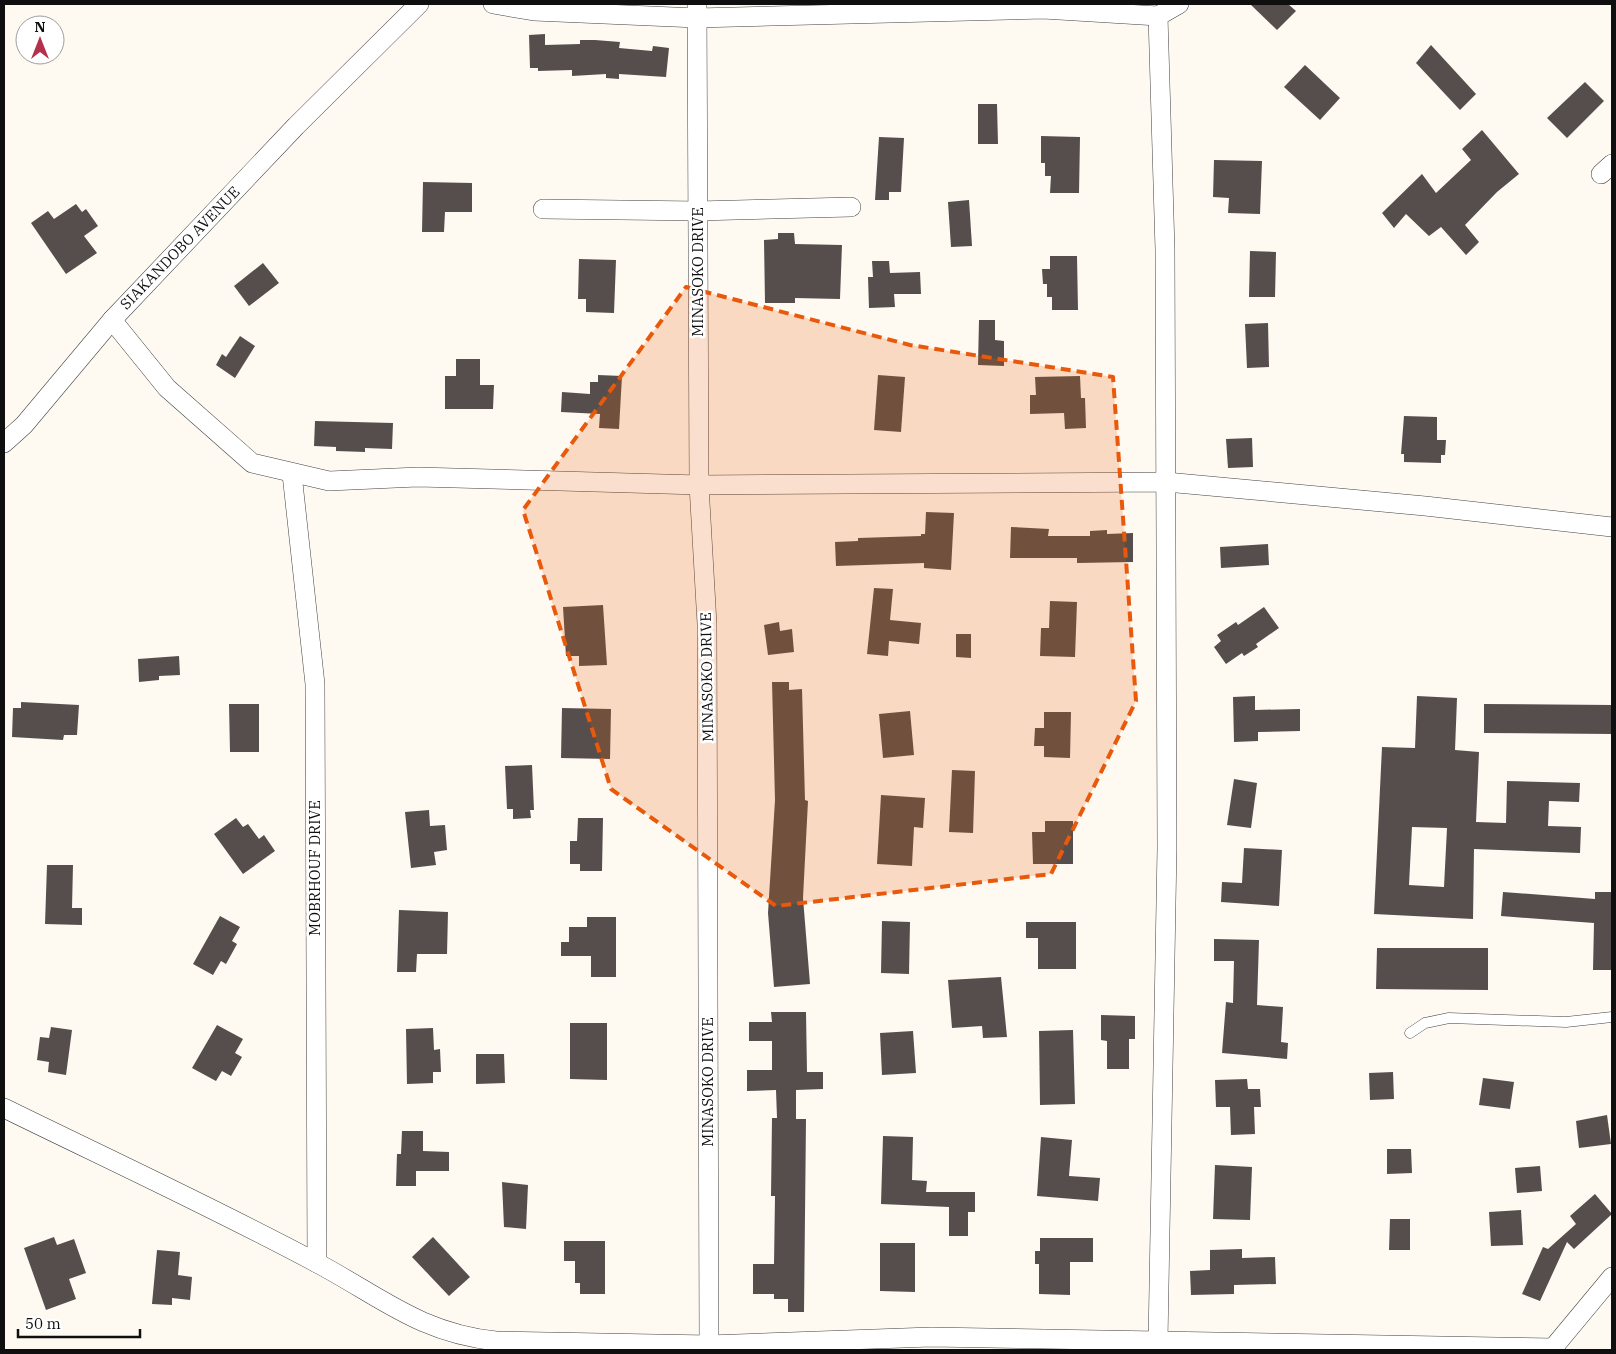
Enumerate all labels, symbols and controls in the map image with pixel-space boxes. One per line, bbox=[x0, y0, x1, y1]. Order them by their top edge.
north arrow bbox=[15, 15, 65, 65]
text: N bbox=[34, 18, 46, 36]
street label: SIAKANDOBO AVENUE bbox=[116, 182, 243, 313]
street label: MINASOKO DRIVE bbox=[688, 207, 707, 337]
street label: MINASOKO DRIVE bbox=[696, 612, 717, 742]
street label: MOBRHOUF DRIVE bbox=[305, 800, 324, 936]
street label: MINASOKO DRIVE bbox=[698, 1017, 717, 1147]
scale bar bbox=[18, 1306, 140, 1338]
text: 50 m bbox=[25, 1314, 61, 1333]

